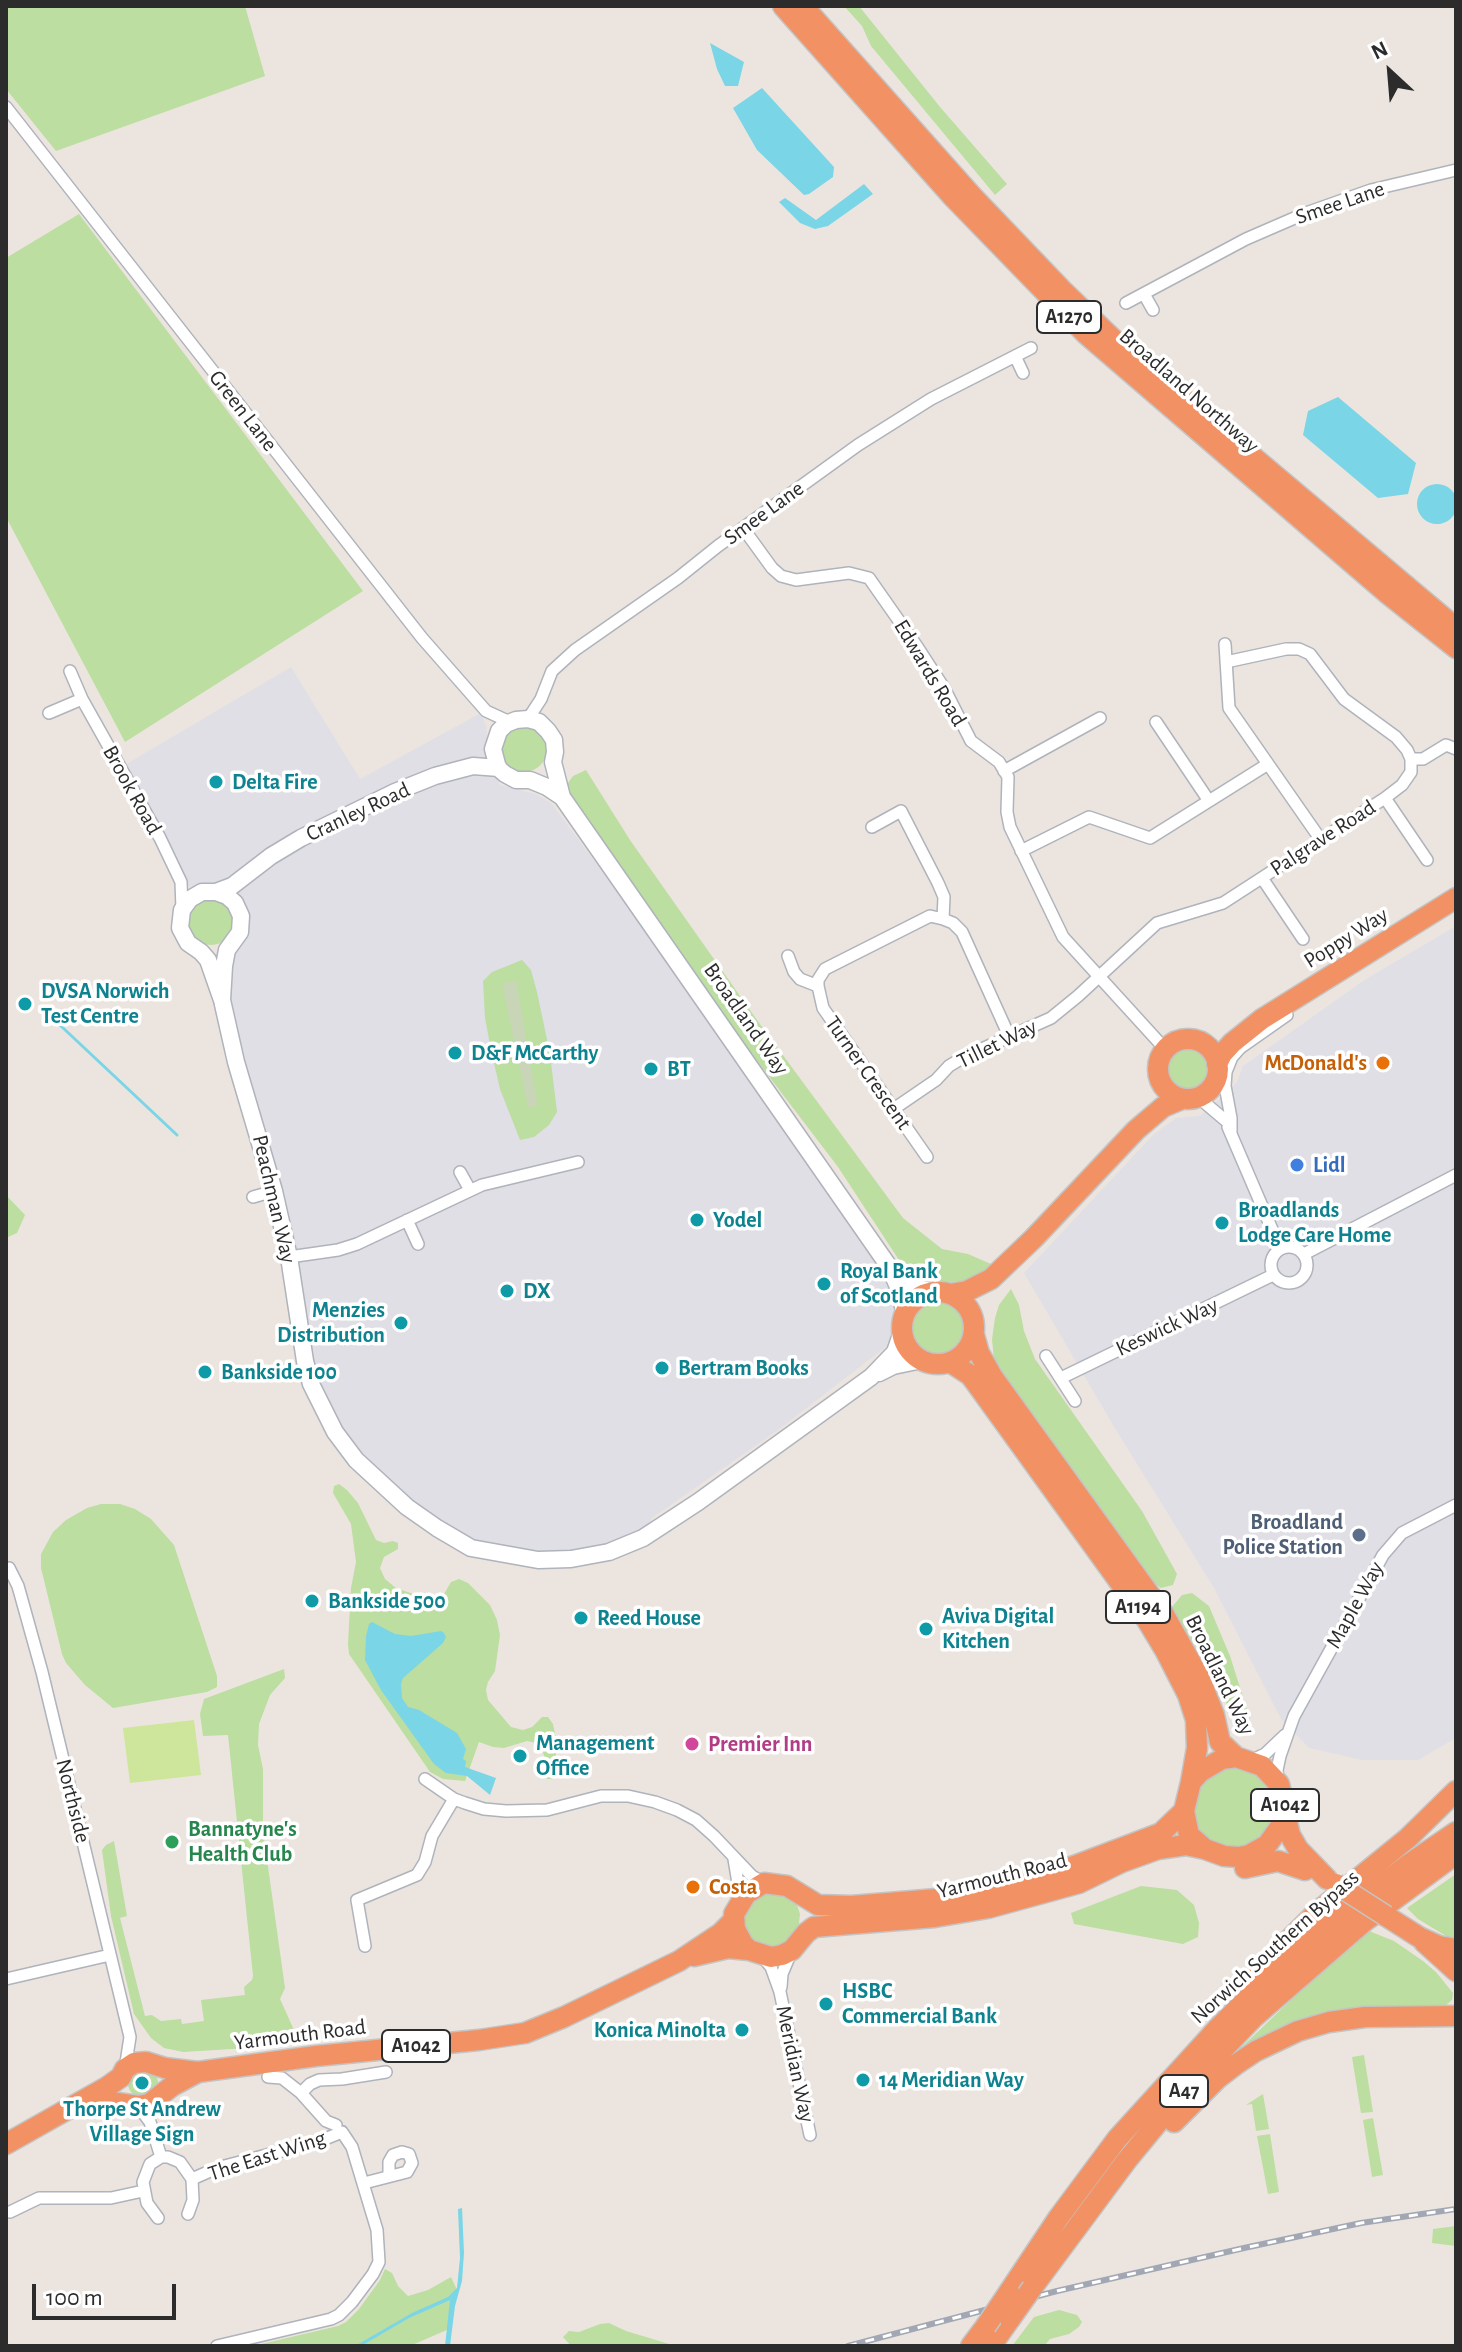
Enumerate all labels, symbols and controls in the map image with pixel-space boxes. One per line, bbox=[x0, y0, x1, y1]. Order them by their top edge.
north arrow bbox=[1350, 32, 1430, 112]
text: N bbox=[1368, 37, 1391, 64]
street label: Smee Lane bbox=[1292, 175, 1388, 231]
road number: A1270 bbox=[1037, 301, 1101, 333]
street label: Broadland Northway bbox=[1114, 323, 1264, 459]
street label: Green Lane bbox=[203, 365, 283, 457]
street label: Smee Lane bbox=[719, 475, 809, 551]
street label: Edwards Road bbox=[888, 615, 972, 731]
street label: Brook Road bbox=[97, 741, 167, 839]
place label: Delta Fire bbox=[232, 769, 318, 795]
marker: Delta Fire bbox=[207, 773, 225, 791]
street label: Cranley Road bbox=[302, 776, 414, 848]
street label: Palgrave Road bbox=[1265, 794, 1381, 882]
street label: Poppy Way bbox=[1299, 902, 1393, 974]
street label: Broadland Way bbox=[698, 958, 794, 1080]
place label: DVSA Norwich Test Centre bbox=[41, 978, 170, 1030]
marker: DVSA Norwich Test Centre bbox=[16, 995, 34, 1013]
street label: Turner Crescent bbox=[819, 1011, 917, 1135]
street label: Tillet Way bbox=[953, 1013, 1041, 1075]
place label: D&F McCarthy bbox=[471, 1040, 598, 1066]
marker: D&F McCarthy bbox=[446, 1044, 464, 1062]
place label: McDonald's bbox=[1265, 1050, 1367, 1076]
marker: McDonald's bbox=[1374, 1054, 1392, 1072]
place label: BT bbox=[667, 1056, 691, 1082]
marker: BT bbox=[642, 1060, 660, 1078]
street label: Peachman Way bbox=[246, 1132, 302, 1266]
place label: Lidl bbox=[1313, 1152, 1346, 1178]
marker: Lidl bbox=[1288, 1156, 1306, 1174]
place label: Broadlands Lodge Care Home bbox=[1238, 1197, 1391, 1248]
place label: Yodel bbox=[713, 1207, 762, 1233]
marker: Yodel bbox=[688, 1211, 706, 1229]
marker: Broadlands Lodge Care Home bbox=[1213, 1214, 1231, 1232]
place label: Royal Bank of Scotland bbox=[840, 1258, 938, 1310]
marker: Royal Bank of Scotland bbox=[815, 1275, 833, 1293]
place label: DX bbox=[523, 1278, 551, 1304]
marker: DX bbox=[498, 1282, 516, 1300]
street label: Keswick Way bbox=[1112, 1292, 1222, 1362]
place label: Menzies Distribution bbox=[277, 1297, 385, 1348]
marker: Menzies Distribution bbox=[392, 1314, 410, 1332]
place label: Bertram Books bbox=[678, 1355, 809, 1381]
place label: Bankside 100 bbox=[221, 1359, 337, 1385]
marker: Bertram Books bbox=[653, 1359, 671, 1377]
marker: Bankside 100 bbox=[196, 1363, 214, 1381]
place label: Broadland Police Station bbox=[1222, 1509, 1343, 1560]
marker: Broadland Police Station bbox=[1350, 1526, 1368, 1544]
street label: Maple Way bbox=[1320, 1557, 1390, 1653]
place label: Bankside 500 bbox=[328, 1588, 446, 1614]
road number: A1194 bbox=[1106, 1591, 1170, 1623]
marker: Bankside 500 bbox=[303, 1592, 321, 1610]
place label: Aviva Digital Kitchen bbox=[942, 1603, 1054, 1654]
place label: Reed House bbox=[597, 1605, 701, 1631]
marker: Reed House bbox=[572, 1609, 590, 1627]
street label: Broadland Way bbox=[1180, 1611, 1260, 1739]
marker: Aviva Digital Kitchen bbox=[917, 1620, 935, 1638]
place label: Management Office bbox=[536, 1730, 654, 1782]
place label: Premier Inn bbox=[708, 1731, 812, 1757]
marker: Premier Inn bbox=[683, 1735, 701, 1753]
marker: Management Office bbox=[511, 1747, 529, 1765]
street label: Northside bbox=[50, 1756, 96, 1846]
road number: A1042 bbox=[1251, 1789, 1319, 1821]
place label: Bannatyne's Health Club bbox=[188, 1816, 297, 1868]
marker: Bannatyne's Health Club bbox=[163, 1833, 181, 1851]
street label: Yarmouth Road bbox=[934, 1847, 1070, 1905]
street label: Norwich Southern Bypass bbox=[1185, 1864, 1365, 2030]
place label: Costa bbox=[709, 1874, 757, 1900]
marker: Costa bbox=[684, 1878, 702, 1896]
place label: HSBC Commercial Bank bbox=[842, 1978, 997, 2030]
marker: HSBC Commercial Bank bbox=[817, 1995, 835, 2013]
street label: Meridian Way bbox=[770, 2003, 820, 2125]
street label: Yarmouth Road bbox=[233, 2014, 367, 2056]
place label: Konica Minolta bbox=[594, 2017, 726, 2043]
marker: Konica Minolta bbox=[733, 2021, 751, 2039]
road number: A1042 bbox=[382, 2030, 450, 2062]
place label: 14 Meridian Way bbox=[879, 2067, 1024, 2093]
marker: 14 Meridian Way bbox=[854, 2071, 872, 2089]
marker: Thorpe St Andrew Village Sign bbox=[133, 2074, 151, 2092]
road number: A47 bbox=[1160, 2075, 1208, 2107]
place label: Thorpe St Andrew Village Sign bbox=[63, 2096, 221, 2148]
street label: The East Wing bbox=[205, 2125, 329, 2187]
scale bar bbox=[36, 2268, 180, 2318]
text: 100 m bbox=[46, 2286, 103, 2310]

